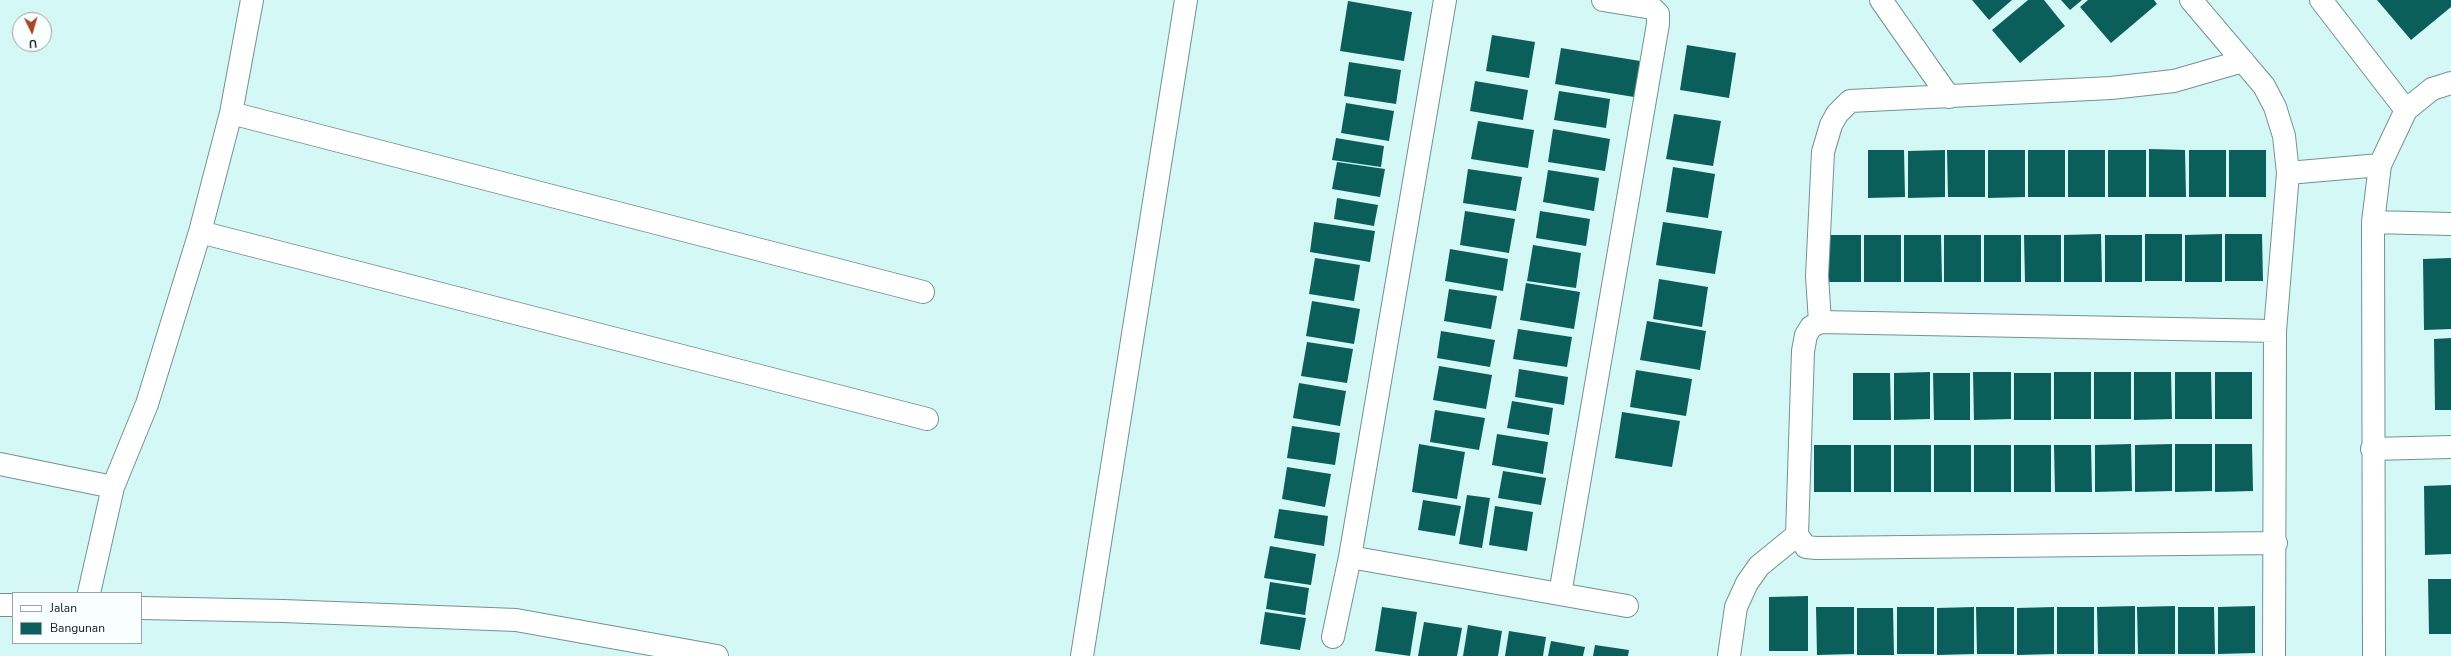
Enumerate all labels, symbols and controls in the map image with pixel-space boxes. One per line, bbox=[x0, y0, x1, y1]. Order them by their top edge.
north arrow bbox=[12, 12, 52, 52]
text: U bbox=[28, 36, 38, 51]
legend bbox=[12, 592, 142, 644]
text: Jalan bbox=[50, 600, 77, 616]
text: Bangunan bbox=[50, 620, 105, 636]

